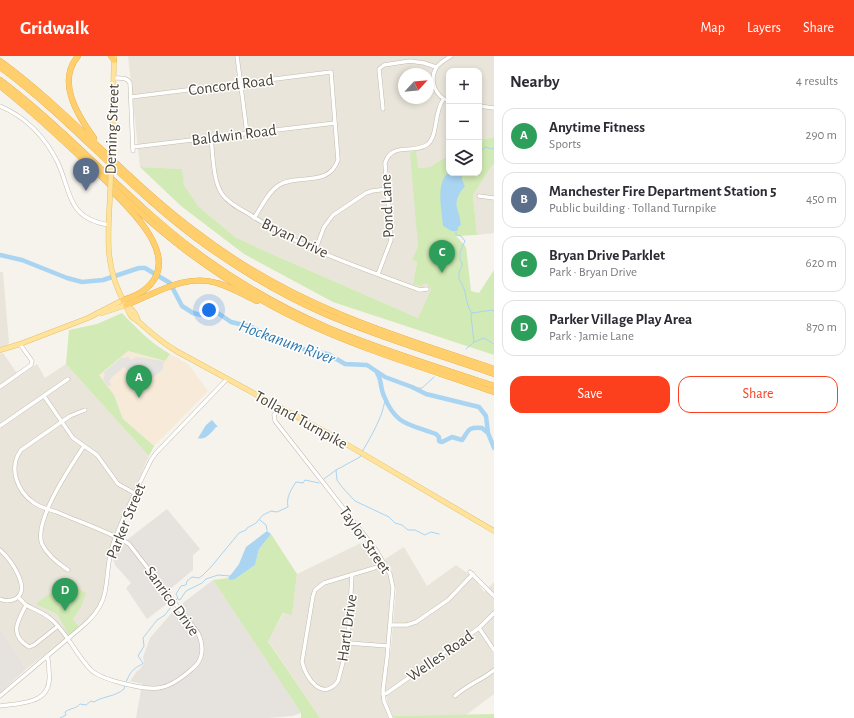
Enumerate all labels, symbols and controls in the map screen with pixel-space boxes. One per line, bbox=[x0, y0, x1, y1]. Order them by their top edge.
text: Gridwalk bbox=[20, 19, 89, 38]
text: Map bbox=[700, 21, 725, 35]
text: Layers bbox=[747, 21, 781, 35]
text: Share bbox=[803, 21, 834, 35]
north arrow bbox=[398, 68, 434, 104]
map controls bbox=[446, 68, 482, 176]
button: + bbox=[446, 68, 482, 104]
street label: Concord Road bbox=[187, 72, 275, 98]
text: Nearby bbox=[510, 73, 560, 90]
text: 4 results bbox=[796, 75, 838, 88]
street label: Deming Street bbox=[102, 83, 122, 175]
button: − bbox=[446, 104, 482, 140]
text: Anytime Fitness bbox=[549, 120, 645, 135]
street label: Baldwin Road bbox=[191, 122, 277, 148]
text: A bbox=[520, 129, 528, 142]
text: 290 m bbox=[806, 129, 837, 142]
text: Sports bbox=[549, 138, 581, 151]
button: layers bbox=[446, 140, 482, 176]
pin: B bbox=[73, 158, 99, 191]
street label: Pond Lane bbox=[377, 174, 397, 238]
text: Manchester Fire Department Station 5 bbox=[549, 184, 777, 199]
text: B bbox=[520, 193, 528, 206]
text: 450 m bbox=[806, 193, 837, 206]
text: Public building · Tolland Turnpike bbox=[549, 202, 716, 215]
street label: Bryan Drive bbox=[259, 215, 331, 262]
pin: C bbox=[429, 240, 455, 273]
text: Bryan Drive Parklet bbox=[549, 248, 665, 263]
text: C bbox=[521, 257, 527, 270]
text: 620 m bbox=[806, 257, 837, 270]
text: Park · Bryan Drive bbox=[549, 266, 637, 279]
your location bbox=[199, 300, 219, 320]
text: Parker Village Play Area bbox=[549, 312, 692, 327]
water label: Hockanum River bbox=[237, 317, 338, 367]
text: D bbox=[520, 321, 528, 334]
text: 870 m bbox=[806, 321, 837, 334]
text: Park · Jamie Lane bbox=[549, 330, 634, 343]
pin: A bbox=[126, 365, 152, 398]
button: Save bbox=[510, 376, 670, 413]
button: Share bbox=[678, 376, 838, 413]
street label: Tolland Turnpike bbox=[252, 388, 350, 452]
street label: Parker Street bbox=[104, 481, 148, 561]
street label: Taylor Street bbox=[335, 503, 394, 577]
street label: Sanrico Drive bbox=[142, 563, 202, 639]
pin: D bbox=[52, 578, 78, 611]
street label: Hartl Drive bbox=[334, 593, 360, 663]
street label: Welles Road bbox=[404, 627, 476, 685]

